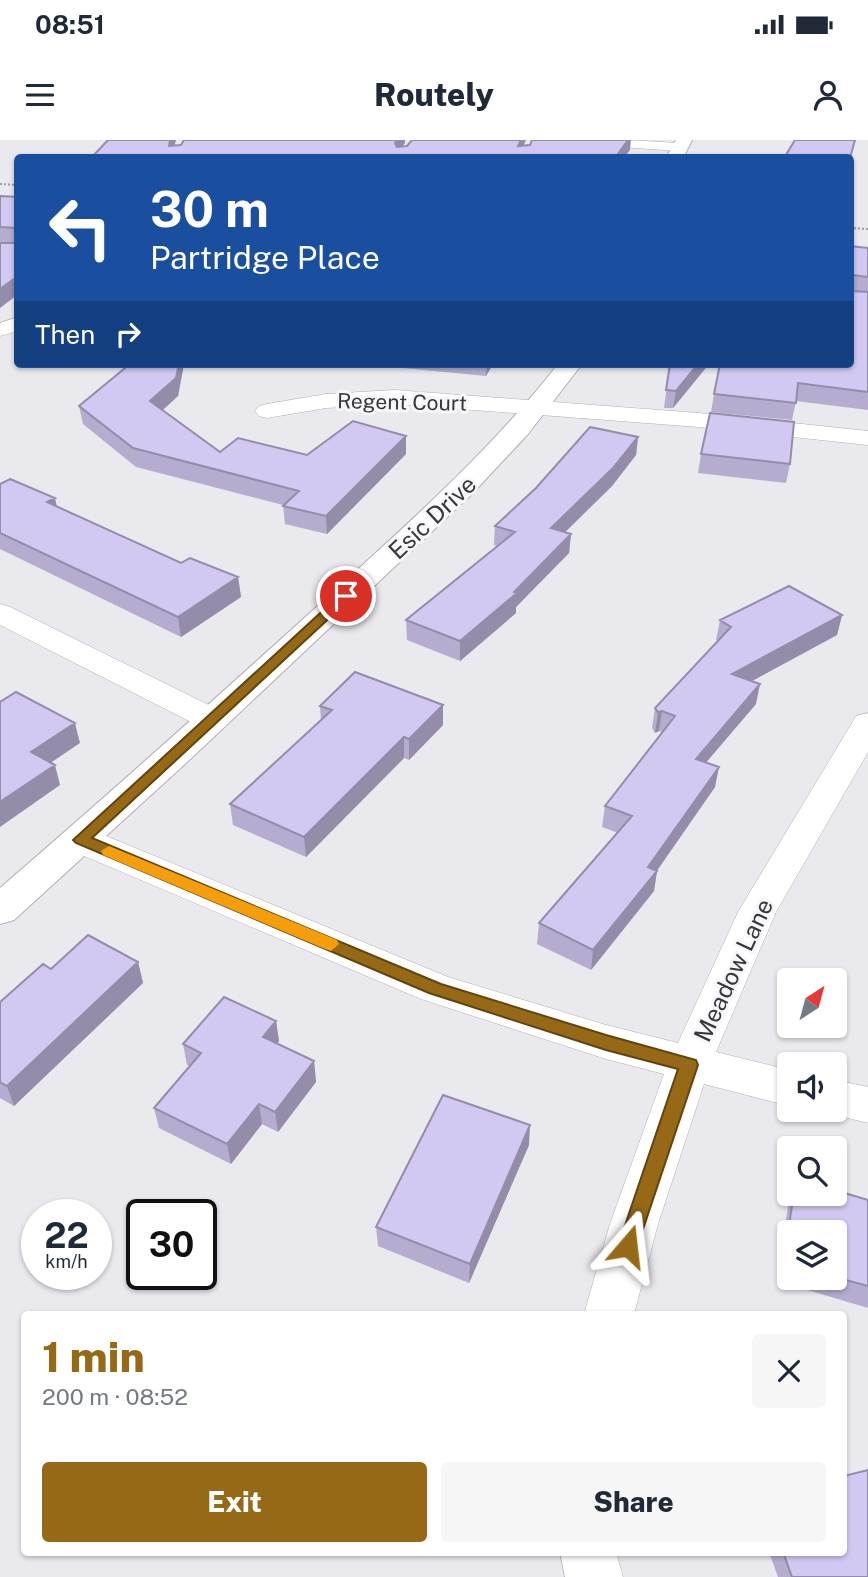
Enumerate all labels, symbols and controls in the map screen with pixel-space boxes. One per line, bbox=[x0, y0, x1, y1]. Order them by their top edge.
text: 08:51 bbox=[35, 9, 105, 40]
icon: menu bbox=[21, 76, 59, 114]
text: Routely bbox=[374, 76, 494, 113]
icon: person bbox=[809, 76, 847, 114]
text: 30 m bbox=[150, 180, 269, 238]
icon: left bbox=[35, 182, 126, 273]
text: Partridge Place bbox=[150, 239, 380, 276]
icon: right bbox=[109, 315, 147, 353]
text: Then bbox=[35, 319, 95, 350]
street label: Regent Court bbox=[337, 388, 467, 416]
street label: Esic Drive bbox=[383, 470, 481, 564]
pin bbox=[316, 566, 376, 626]
icon: arrive bbox=[327, 577, 365, 615]
street label: Meadow Lane bbox=[688, 894, 778, 1046]
north arrow bbox=[777, 968, 847, 1038]
map controls bbox=[777, 968, 847, 1290]
button: sound bbox=[777, 1052, 847, 1122]
button: search bbox=[777, 1136, 847, 1206]
speed limit sign: 30 bbox=[126, 1199, 217, 1290]
position arrow bbox=[591, 1209, 665, 1283]
text: 22 bbox=[44, 1215, 89, 1256]
button: layers bbox=[777, 1220, 847, 1290]
text: km/h bbox=[45, 1251, 88, 1272]
text: 1 min bbox=[42, 1332, 145, 1381]
button: close bbox=[752, 1334, 826, 1408]
text: 200 m · 08:52 bbox=[42, 1383, 188, 1410]
button: Exit bbox=[42, 1462, 427, 1542]
button: Share bbox=[441, 1462, 826, 1542]

